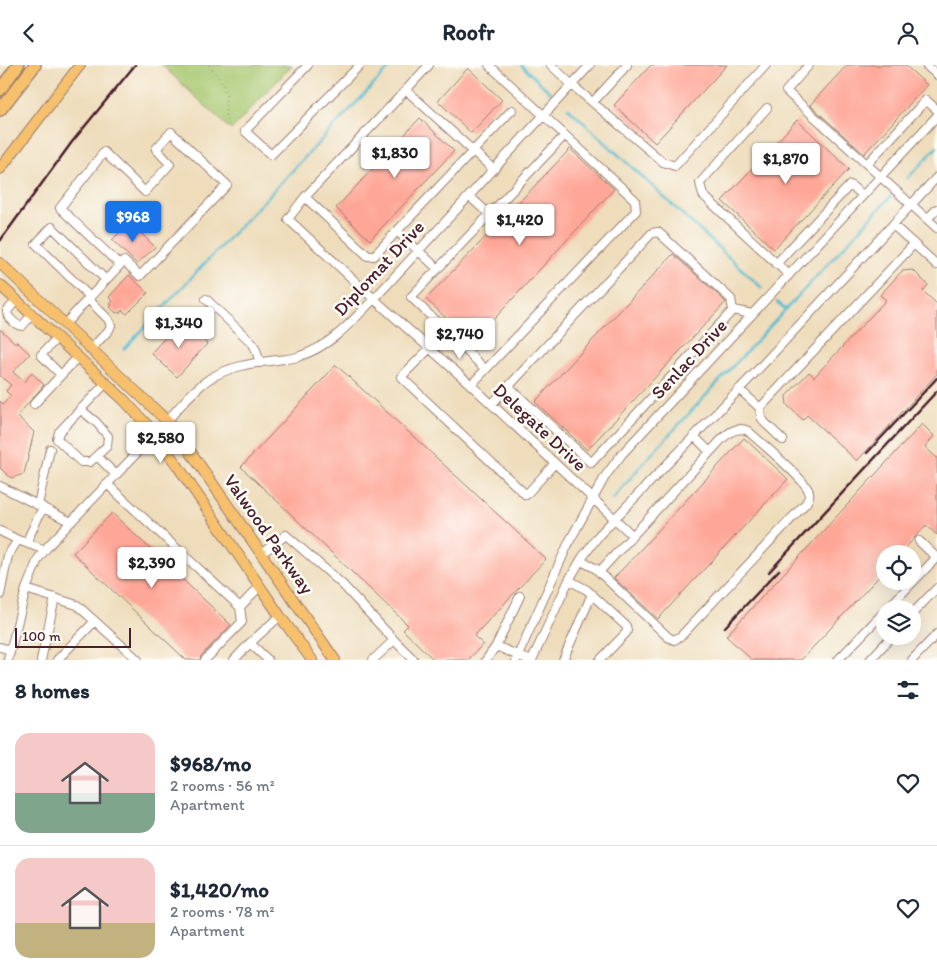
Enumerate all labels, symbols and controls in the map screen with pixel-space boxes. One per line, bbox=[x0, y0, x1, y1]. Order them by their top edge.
icon: back bbox=[15, 19, 43, 47]
text: Roofr bbox=[442, 19, 495, 46]
icon: person bbox=[894, 19, 922, 47]
pin: $1,830 bbox=[354, 137, 436, 179]
text: $1,830 bbox=[372, 143, 418, 162]
pin: $1,870 bbox=[745, 143, 827, 185]
text: $1,870 bbox=[763, 149, 809, 168]
pin: $968 bbox=[103, 201, 163, 243]
pin: $1,420 bbox=[479, 203, 561, 246]
text: $968 bbox=[116, 207, 150, 226]
text: $1,420 bbox=[496, 210, 544, 229]
street label: Diplomat Drive bbox=[329, 215, 429, 321]
pin: $1,340 bbox=[138, 307, 220, 349]
text: $1,340 bbox=[155, 313, 203, 332]
street label: Senlac Drive bbox=[646, 314, 732, 404]
pin: $2,740 bbox=[419, 317, 501, 360]
text: $2,740 bbox=[436, 324, 484, 343]
street label: Delegate Drive bbox=[489, 378, 591, 476]
pin: $2,580 bbox=[120, 421, 202, 464]
text: $2,580 bbox=[137, 428, 185, 447]
street label: Valwood Parkway bbox=[219, 470, 319, 598]
map controls bbox=[876, 545, 921, 645]
button: locate bbox=[876, 545, 921, 590]
pin: $2,390 bbox=[111, 547, 193, 589]
text: $2,390 bbox=[128, 553, 176, 572]
button: layers bbox=[876, 600, 921, 645]
scale bar bbox=[15, 625, 131, 648]
text: 100 m bbox=[22, 628, 61, 645]
icon: filters bbox=[894, 676, 922, 704]
text: 8 homes bbox=[15, 678, 90, 703]
text: $968/mo bbox=[170, 751, 251, 776]
icon: home bbox=[55, 753, 115, 813]
icon: heart bbox=[894, 769, 922, 797]
text: 2 rooms · 56 m² bbox=[170, 776, 275, 795]
text: Apartment bbox=[170, 795, 245, 814]
text: $1,420/mo bbox=[170, 877, 269, 902]
icon: home bbox=[55, 878, 115, 938]
icon: heart bbox=[894, 894, 922, 922]
text: 2 rooms · 78 m² bbox=[170, 902, 275, 921]
text: Apartment bbox=[170, 921, 245, 940]

